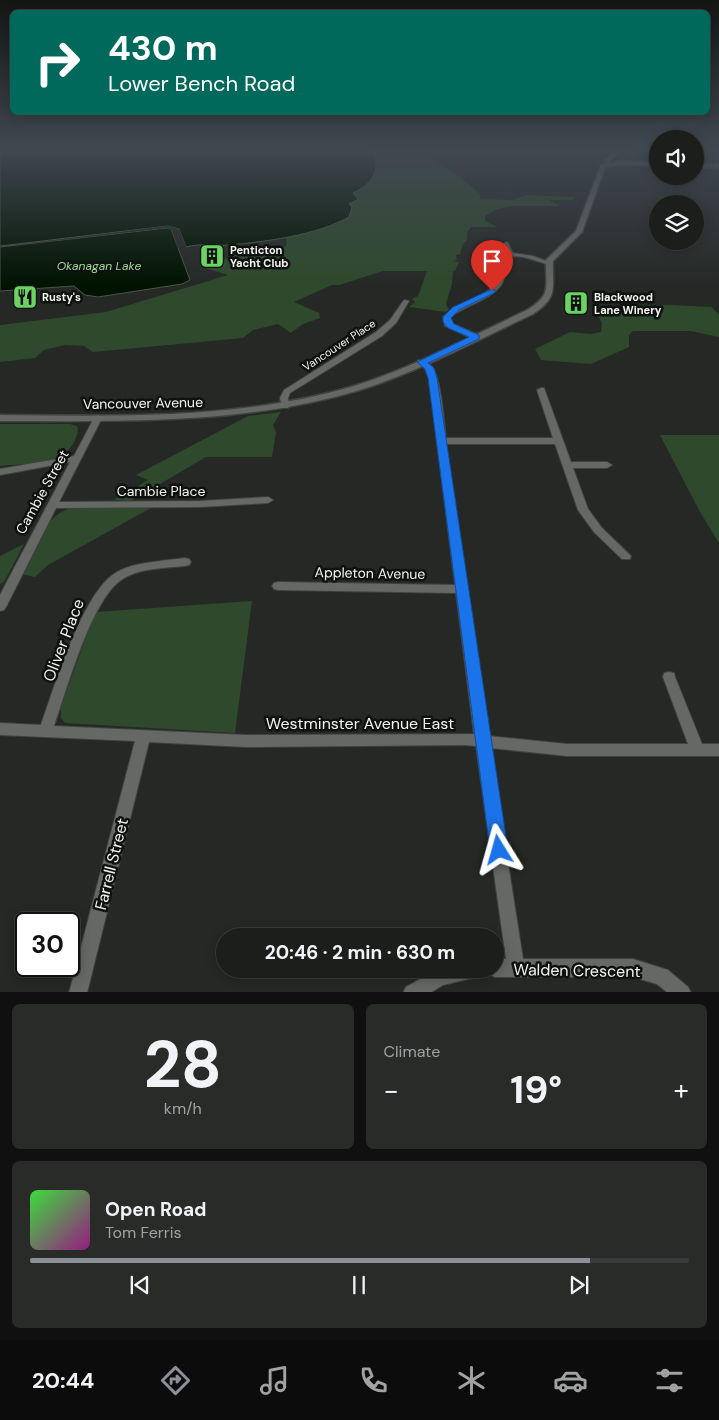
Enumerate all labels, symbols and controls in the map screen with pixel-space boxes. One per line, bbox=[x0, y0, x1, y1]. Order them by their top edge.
text: 430 m bbox=[108, 25, 218, 71]
icon: right bbox=[25, 30, 90, 95]
text: Lower Bench Road bbox=[108, 69, 295, 98]
map controls bbox=[649, 130, 704, 250]
button: sound bbox=[649, 130, 704, 185]
button: layers bbox=[649, 195, 704, 250]
pin bbox=[471, 240, 513, 291]
building icon: Penticton Yacht Club bbox=[199, 243, 225, 269]
place label: Penticton Yacht Club bbox=[230, 243, 288, 270]
icon: arrive bbox=[478, 247, 506, 275]
water label: Okanagan Lake bbox=[57, 258, 141, 274]
restaurant icon: Rusty's bbox=[12, 284, 38, 310]
place label: Rusty's bbox=[42, 290, 81, 304]
building icon: Blackwood Lane Winery bbox=[563, 290, 589, 316]
place label: Blackwood Lane Winery bbox=[594, 290, 662, 317]
street label: Vancouver Place bbox=[300, 316, 378, 374]
street label: Vancouver Avenue bbox=[83, 393, 203, 413]
street label: Cambie Street bbox=[11, 447, 73, 537]
street label: Cambie Place bbox=[117, 482, 205, 500]
street label: Appleton Avenue bbox=[315, 563, 425, 583]
street label: Oliver Place bbox=[38, 596, 89, 685]
street label: Westminster Avenue East bbox=[266, 713, 454, 734]
street label: Farrell Street bbox=[90, 816, 133, 912]
position arrow bbox=[472, 823, 524, 875]
speed limit sign: 30 bbox=[15, 912, 80, 977]
text: 20:46 · 2 min · 630 m bbox=[265, 940, 455, 965]
street label: Walden Crescent bbox=[513, 959, 641, 982]
text: 28 bbox=[144, 1023, 222, 1107]
text: Climate bbox=[384, 1041, 440, 1062]
text: 19° bbox=[510, 1065, 562, 1115]
text: − bbox=[384, 1072, 399, 1109]
text: + bbox=[674, 1072, 689, 1109]
text: km/h bbox=[164, 1098, 202, 1119]
text: Open Road bbox=[105, 1197, 207, 1222]
text: Tom Ferris bbox=[105, 1222, 182, 1243]
icon: previous bbox=[126, 1271, 154, 1299]
icon: pause bbox=[345, 1271, 373, 1299]
icon: next bbox=[565, 1271, 593, 1299]
icon: directions bbox=[158, 1363, 193, 1398]
icon: music bbox=[257, 1363, 292, 1398]
icon: phone bbox=[356, 1363, 391, 1398]
icon: climate bbox=[454, 1363, 489, 1398]
icon: car bbox=[553, 1363, 588, 1398]
icon: filters bbox=[652, 1363, 687, 1398]
text: 20:44 bbox=[32, 1366, 94, 1395]

